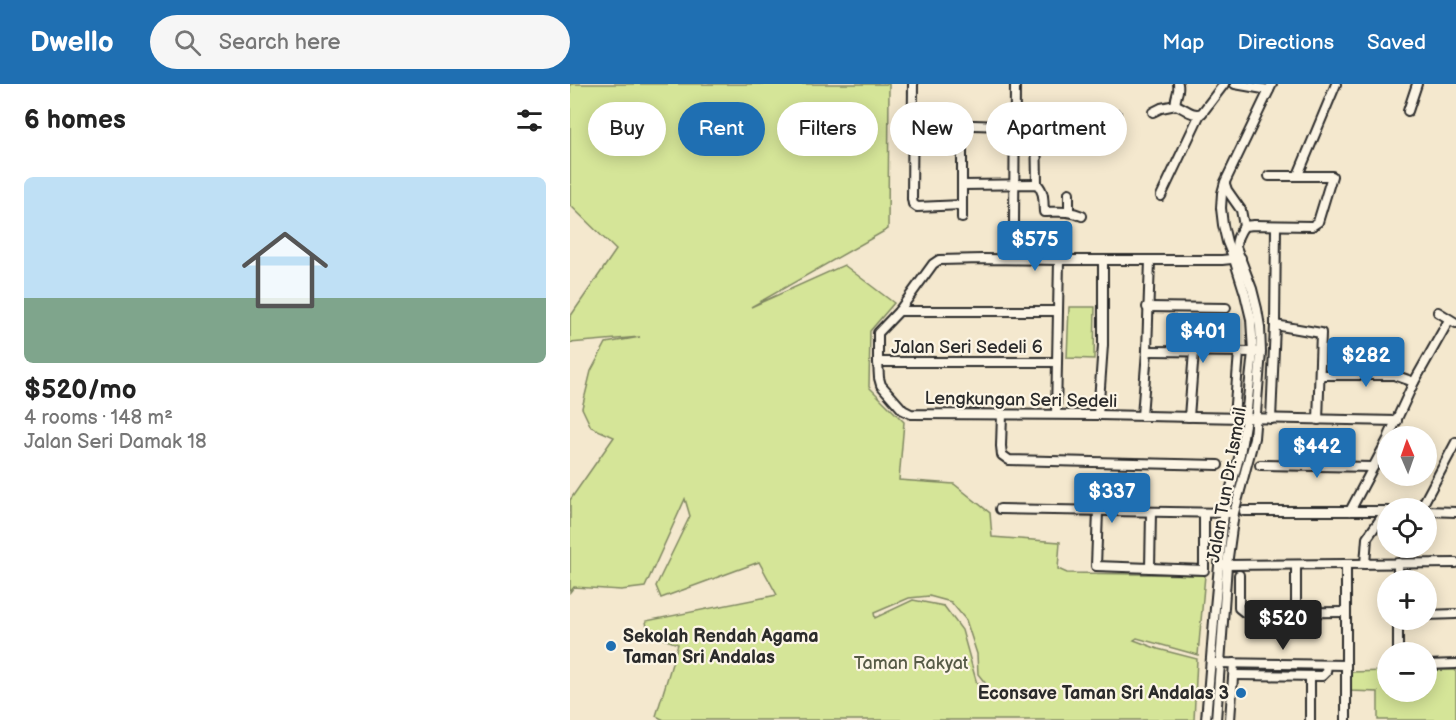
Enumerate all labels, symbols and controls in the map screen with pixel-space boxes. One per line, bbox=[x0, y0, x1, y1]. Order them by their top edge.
search box bbox=[150, 15, 570, 69]
text: Dwello bbox=[30, 26, 114, 59]
icon: search bbox=[171, 26, 204, 59]
text: Search here bbox=[219, 29, 341, 56]
text: Map bbox=[1162, 30, 1205, 55]
text: Directions bbox=[1238, 30, 1334, 55]
text: Saved bbox=[1367, 30, 1426, 55]
chip: Buy bbox=[588, 102, 666, 156]
chip: Rent bbox=[678, 102, 765, 156]
chip: Filters bbox=[777, 102, 878, 156]
chip: New bbox=[890, 102, 974, 156]
chip: Apartment bbox=[986, 102, 1127, 156]
icon: filters bbox=[513, 104, 546, 137]
text: 6 homes bbox=[24, 105, 126, 136]
icon: home bbox=[231, 216, 339, 324]
pin: $575 bbox=[999, 221, 1071, 272]
text: $575 bbox=[1011, 228, 1059, 252]
pin: $401 bbox=[1167, 313, 1239, 364]
text: $401 bbox=[1180, 320, 1226, 344]
street label: Jalan Seri Sedeli 6 bbox=[891, 337, 1043, 358]
pin: $282 bbox=[1330, 337, 1402, 388]
text: $282 bbox=[1341, 344, 1391, 368]
text: $520/mo bbox=[24, 375, 137, 406]
street label: Lengkungan Seri Sedeli bbox=[924, 388, 1118, 412]
text: 4 rooms · 148 m² bbox=[24, 406, 173, 430]
street label: Jalan Tun Dr. Ismail bbox=[1203, 406, 1251, 564]
north arrow bbox=[1377, 426, 1437, 486]
map controls bbox=[1377, 426, 1437, 702]
pin: $442 bbox=[1281, 428, 1353, 479]
text: Jalan Seri Damak 18 bbox=[24, 430, 207, 454]
text: $442 bbox=[1293, 435, 1341, 459]
pin: $337 bbox=[1076, 473, 1148, 524]
text: $337 bbox=[1088, 480, 1136, 504]
button: locate bbox=[1377, 498, 1437, 558]
button: + bbox=[1377, 570, 1437, 630]
pin: $520 bbox=[1247, 600, 1319, 651]
text: $520 bbox=[1259, 607, 1307, 631]
place label: Sekolah Rendah Agama Taman Sri Andalas bbox=[623, 626, 819, 668]
marker: Sekolah Rendah Agama Taman Sri Andalas bbox=[604, 639, 618, 653]
button: − bbox=[1377, 642, 1437, 702]
park label: Taman Rakyat bbox=[854, 653, 969, 674]
place label: Econsave Taman Sri Andalas 3 bbox=[978, 683, 1229, 704]
marker: Econsave Taman Sri Andalas 3 bbox=[1234, 686, 1248, 700]

